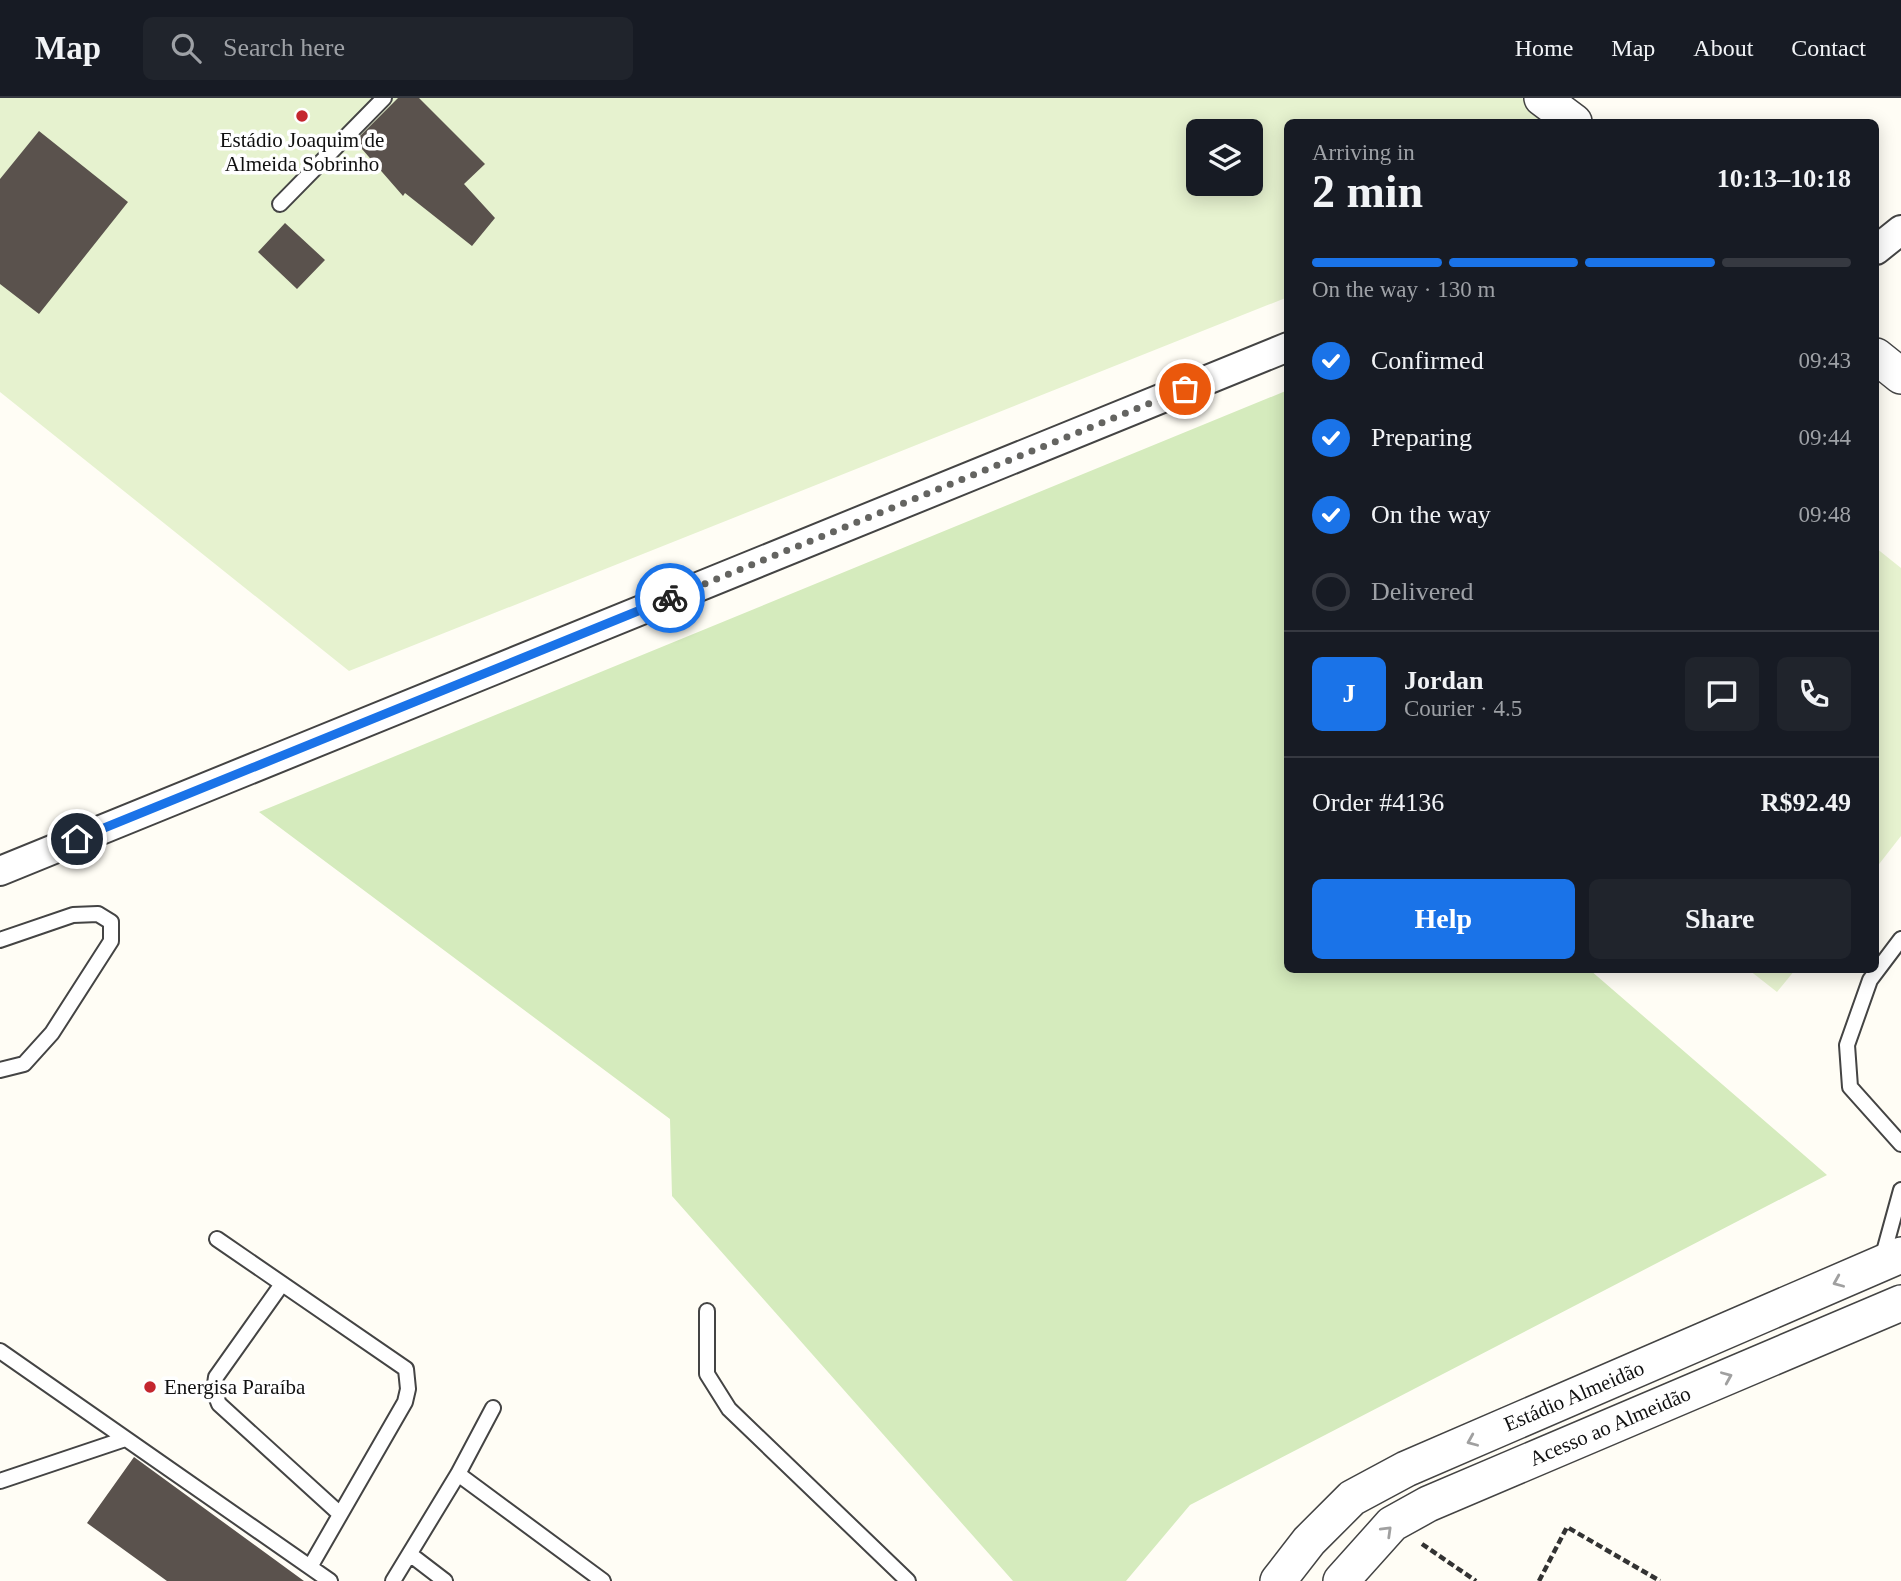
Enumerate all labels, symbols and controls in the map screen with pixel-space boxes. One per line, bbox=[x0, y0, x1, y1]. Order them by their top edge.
search box bbox=[143, 17, 633, 80]
icon: search bbox=[167, 29, 205, 67]
text: Map bbox=[35, 30, 101, 66]
text: Search here bbox=[223, 33, 345, 62]
text: Home bbox=[1515, 35, 1573, 61]
text: Map bbox=[1611, 35, 1655, 61]
text: About bbox=[1693, 35, 1753, 61]
text: Contact bbox=[1791, 35, 1866, 61]
marker: Estádio Joaquim de Almeida Sobrinho bbox=[294, 108, 310, 124]
map controls bbox=[1186, 119, 1263, 196]
button: layers bbox=[1186, 119, 1263, 196]
place label: Estádio Joaquim de Almeida Sobrinho bbox=[220, 128, 384, 176]
text: Arriving in bbox=[1312, 140, 1415, 165]
text: 10:13–10:18 bbox=[1717, 164, 1851, 193]
text: 2 min bbox=[1312, 166, 1423, 217]
text: On the way · 130 m bbox=[1312, 277, 1495, 302]
icon: check bbox=[1312, 342, 1350, 380]
text: Confirmed bbox=[1371, 346, 1484, 375]
text: 09:43 bbox=[1799, 348, 1851, 373]
pin bbox=[1155, 359, 1215, 419]
icon: bag bbox=[1166, 370, 1204, 408]
icon: check bbox=[1312, 419, 1350, 457]
text: Preparing bbox=[1371, 423, 1472, 452]
text: 09:44 bbox=[1799, 425, 1851, 450]
icon: check bbox=[1312, 496, 1350, 534]
text: On the way bbox=[1371, 500, 1491, 529]
text: 09:48 bbox=[1799, 502, 1851, 527]
courier bbox=[635, 563, 705, 633]
text: Delivered bbox=[1371, 577, 1474, 606]
icon: bike bbox=[651, 579, 689, 617]
button: chat bbox=[1685, 657, 1759, 731]
button: phone bbox=[1777, 657, 1851, 731]
text: Jordan bbox=[1404, 666, 1483, 695]
text: J bbox=[1343, 679, 1356, 708]
text: Courier · 4.5 bbox=[1404, 696, 1522, 721]
text: Order #4136 bbox=[1312, 788, 1444, 817]
text: R$92.49 bbox=[1761, 788, 1851, 817]
pin bbox=[47, 809, 107, 869]
icon: home bbox=[58, 820, 96, 858]
button: Help bbox=[1312, 879, 1575, 959]
button: Share bbox=[1589, 879, 1851, 959]
one-way arrow bbox=[1833, 1274, 1846, 1288]
street label: Estádio Almeidão bbox=[1500, 1356, 1648, 1436]
one-way arrow bbox=[1720, 1371, 1732, 1385]
place label: Energisa Paraíba bbox=[164, 1375, 306, 1399]
marker: Energisa Paraíba bbox=[142, 1379, 158, 1395]
street label: Acesso ao Almeidão bbox=[1526, 1381, 1694, 1471]
one-way arrow bbox=[1467, 1432, 1479, 1446]
one-way arrow bbox=[1378, 1526, 1391, 1539]

